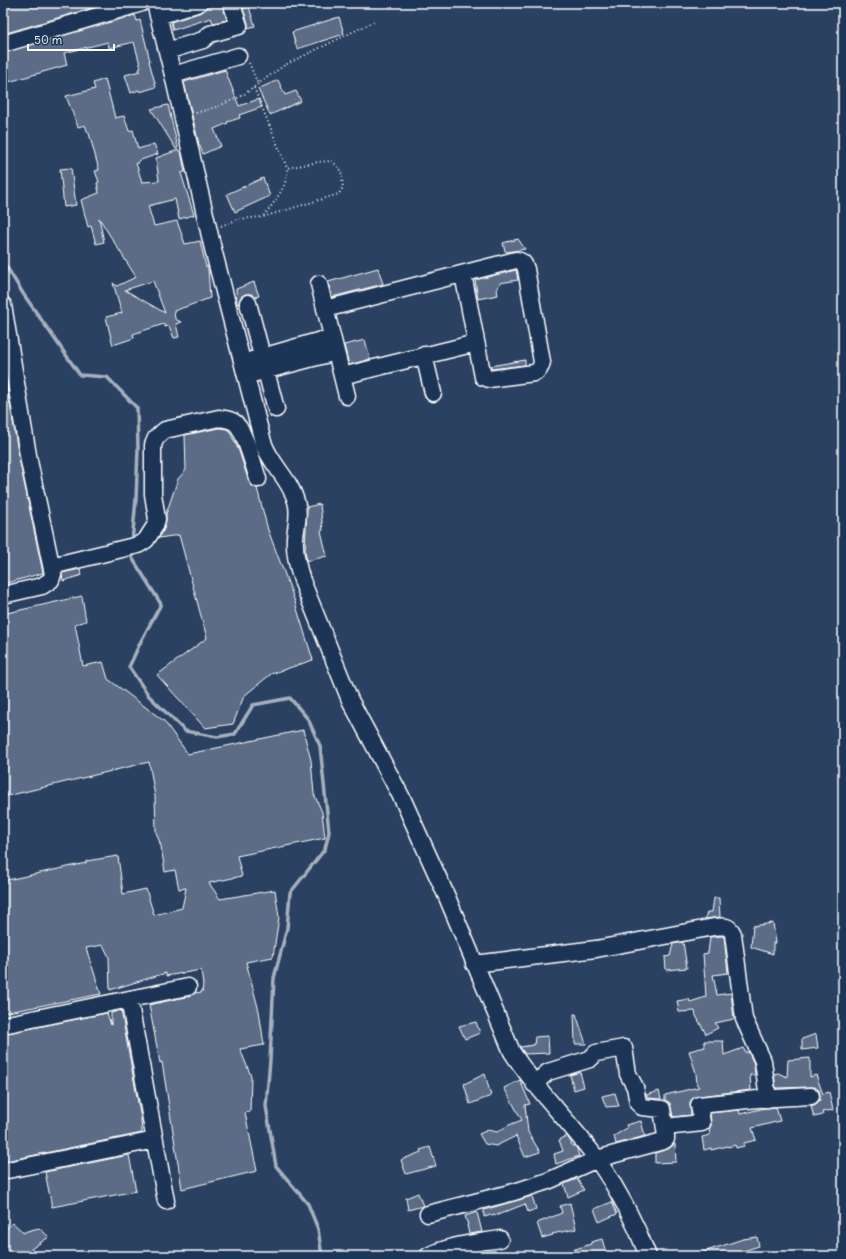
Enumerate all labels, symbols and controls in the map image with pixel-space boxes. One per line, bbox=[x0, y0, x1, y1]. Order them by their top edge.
scale bar bbox=[28, 26, 114, 52]
text: 50 m bbox=[34, 32, 63, 47]

